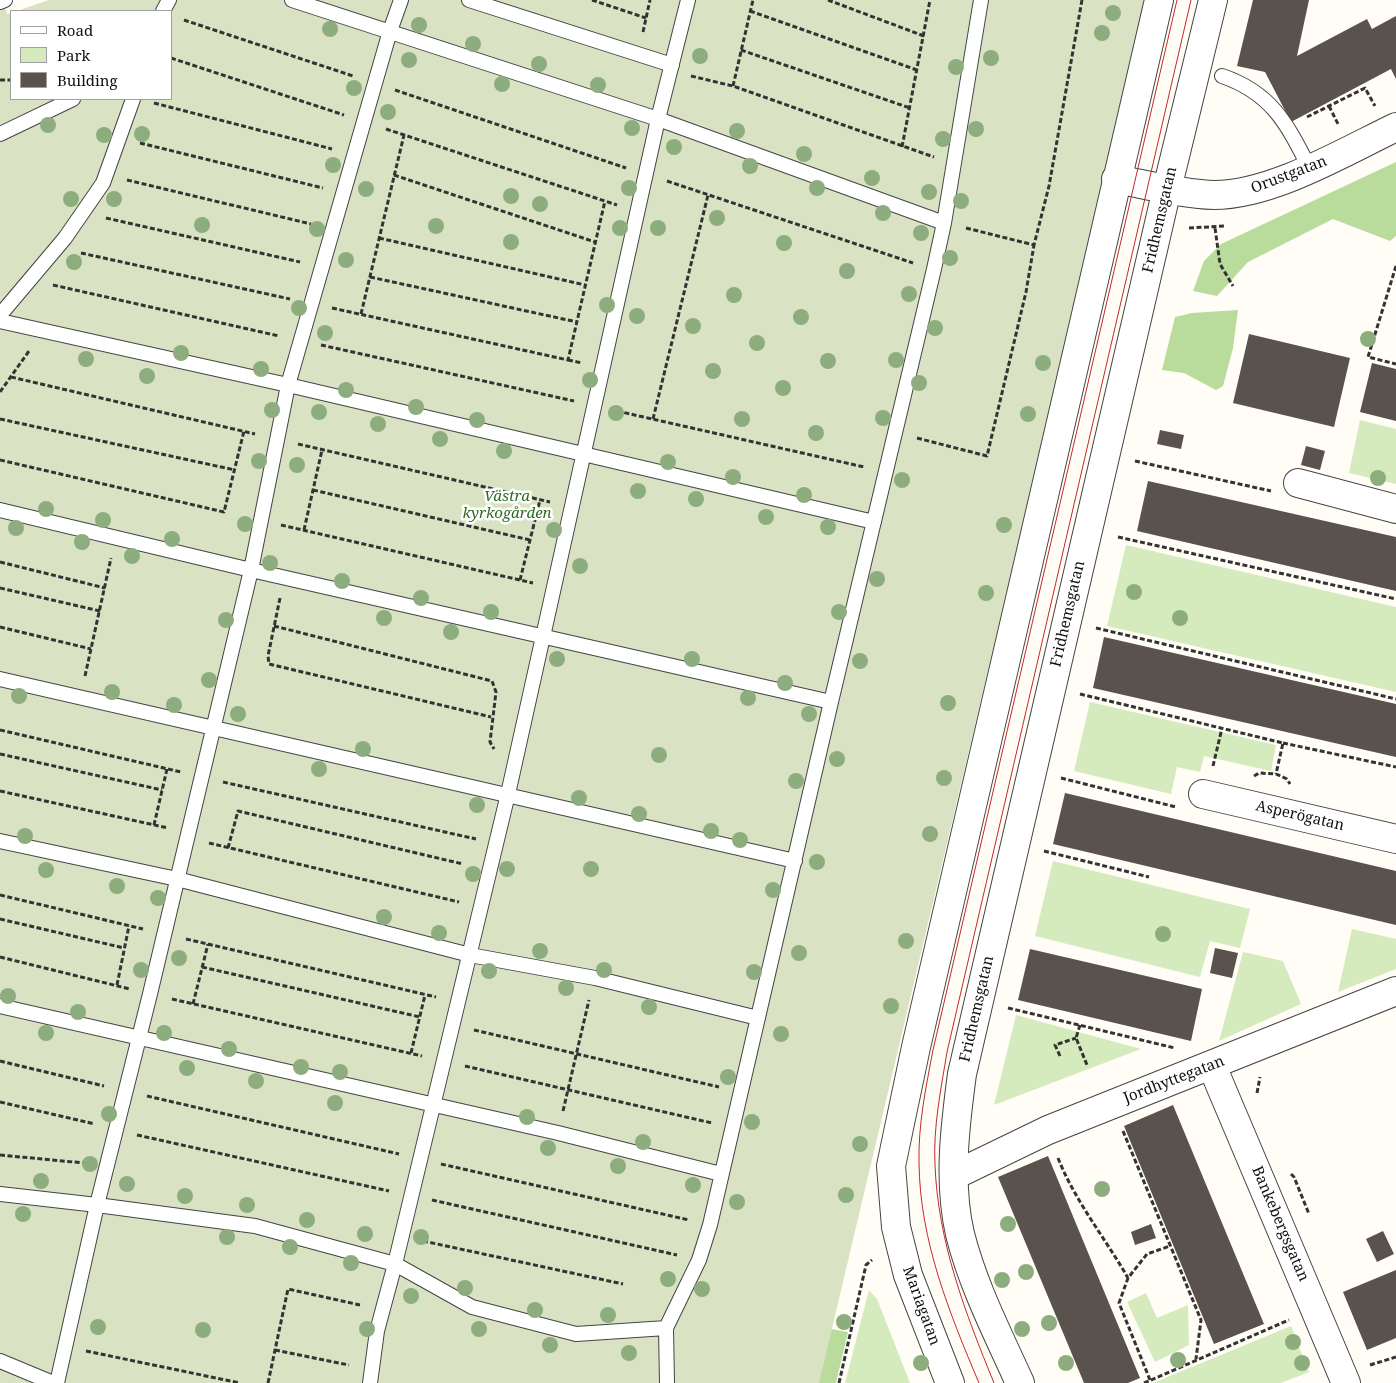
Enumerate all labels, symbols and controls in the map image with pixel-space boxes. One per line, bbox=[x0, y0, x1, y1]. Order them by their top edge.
legend bbox=[10, 10, 172, 100]
text: Road bbox=[57, 20, 93, 40]
text: Park bbox=[57, 45, 90, 65]
text: Building bbox=[57, 70, 118, 90]
street label: Orustgatan bbox=[1249, 152, 1329, 198]
street label: Fridhemsgatan bbox=[1139, 165, 1181, 275]
park label: Västra kyrkogården bbox=[462, 488, 552, 523]
street label: Fridhemsgatan bbox=[1047, 559, 1089, 669]
street label: Asperögatan bbox=[1254, 797, 1346, 835]
street label: Fridhemsgatan bbox=[956, 954, 998, 1064]
street label: Jordhyttegatan bbox=[1121, 1053, 1227, 1107]
street label: Bankebergsgatan bbox=[1248, 1164, 1312, 1284]
street label: Mariagatan bbox=[898, 1264, 944, 1348]

